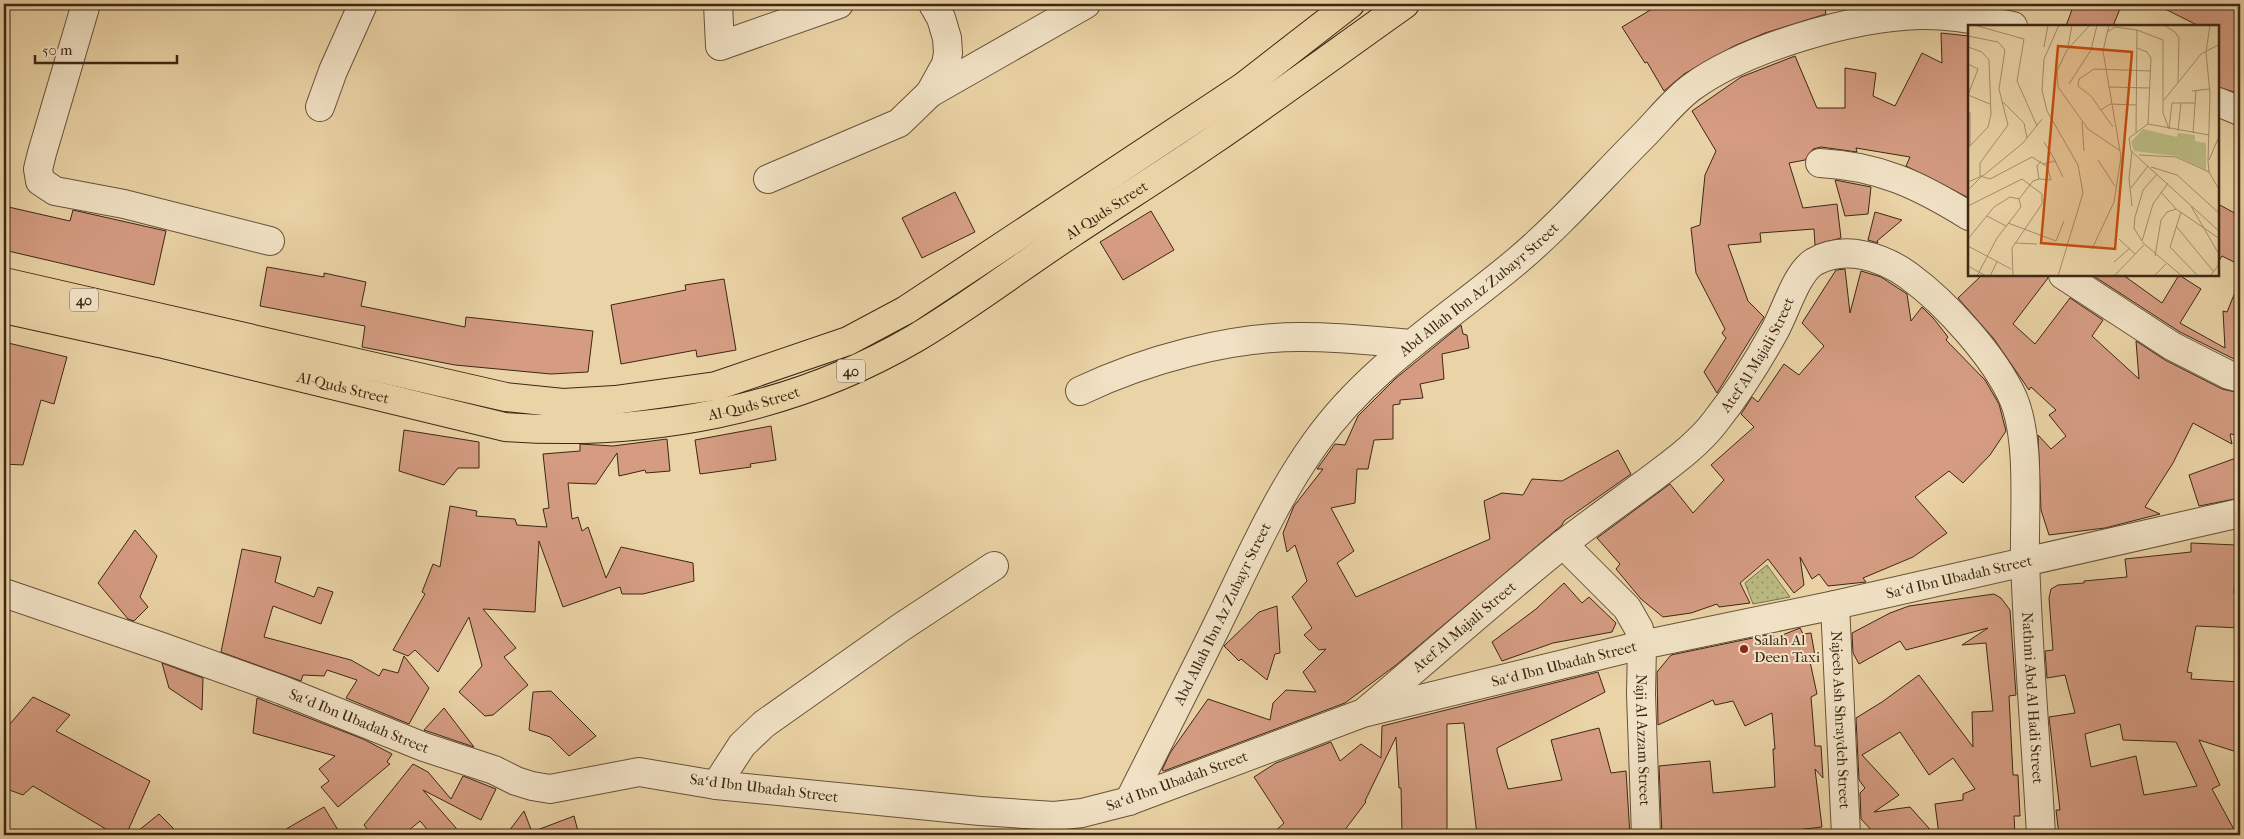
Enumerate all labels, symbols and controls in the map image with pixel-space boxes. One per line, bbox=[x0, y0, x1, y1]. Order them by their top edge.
inset map bbox=[1968, 25, 2219, 276]
scale bar bbox=[35, 32, 178, 64]
text: 50 m bbox=[42, 41, 73, 59]
street label: Al-Quds Street bbox=[1061, 177, 1152, 244]
street label: Abd Allah Ibn Az Zubayr Street bbox=[1394, 218, 1563, 361]
road number: 40 bbox=[70, 288, 98, 312]
street label: Atef Al Majali Street bbox=[1716, 294, 1798, 417]
road number: 40 bbox=[837, 360, 865, 382]
street label: Al-Quds Street bbox=[294, 368, 392, 408]
street label: Al-Quds Street bbox=[705, 382, 803, 424]
street label: Abd Allah Ibn Az Zubayr Street bbox=[1169, 519, 1275, 709]
street label: Saʻd Ibn Ubadah Street bbox=[1884, 551, 2034, 603]
street label: Atef Al Majali Street bbox=[1408, 577, 1520, 677]
street label: Nathmi Abd Al Hadi Street bbox=[2018, 611, 2047, 785]
street label: Najeeb Ash Shraydeh Street bbox=[1827, 630, 1854, 810]
place label: Salah Al Deen Taxi bbox=[1754, 631, 1821, 666]
street label: Saʻd Ibn Ubadah Street bbox=[1489, 637, 1639, 691]
marker: Salah Al Deen Taxi bbox=[1738, 643, 1750, 655]
street label: Naji Al Azzam Street bbox=[1632, 674, 1654, 807]
street label: Saʻd Ibn Ubadah Street bbox=[286, 685, 432, 758]
street label: Saʻd Ibn Ubadah Street bbox=[1104, 747, 1251, 815]
street label: Saʻd Ibn Ubadah Street bbox=[689, 770, 840, 806]

